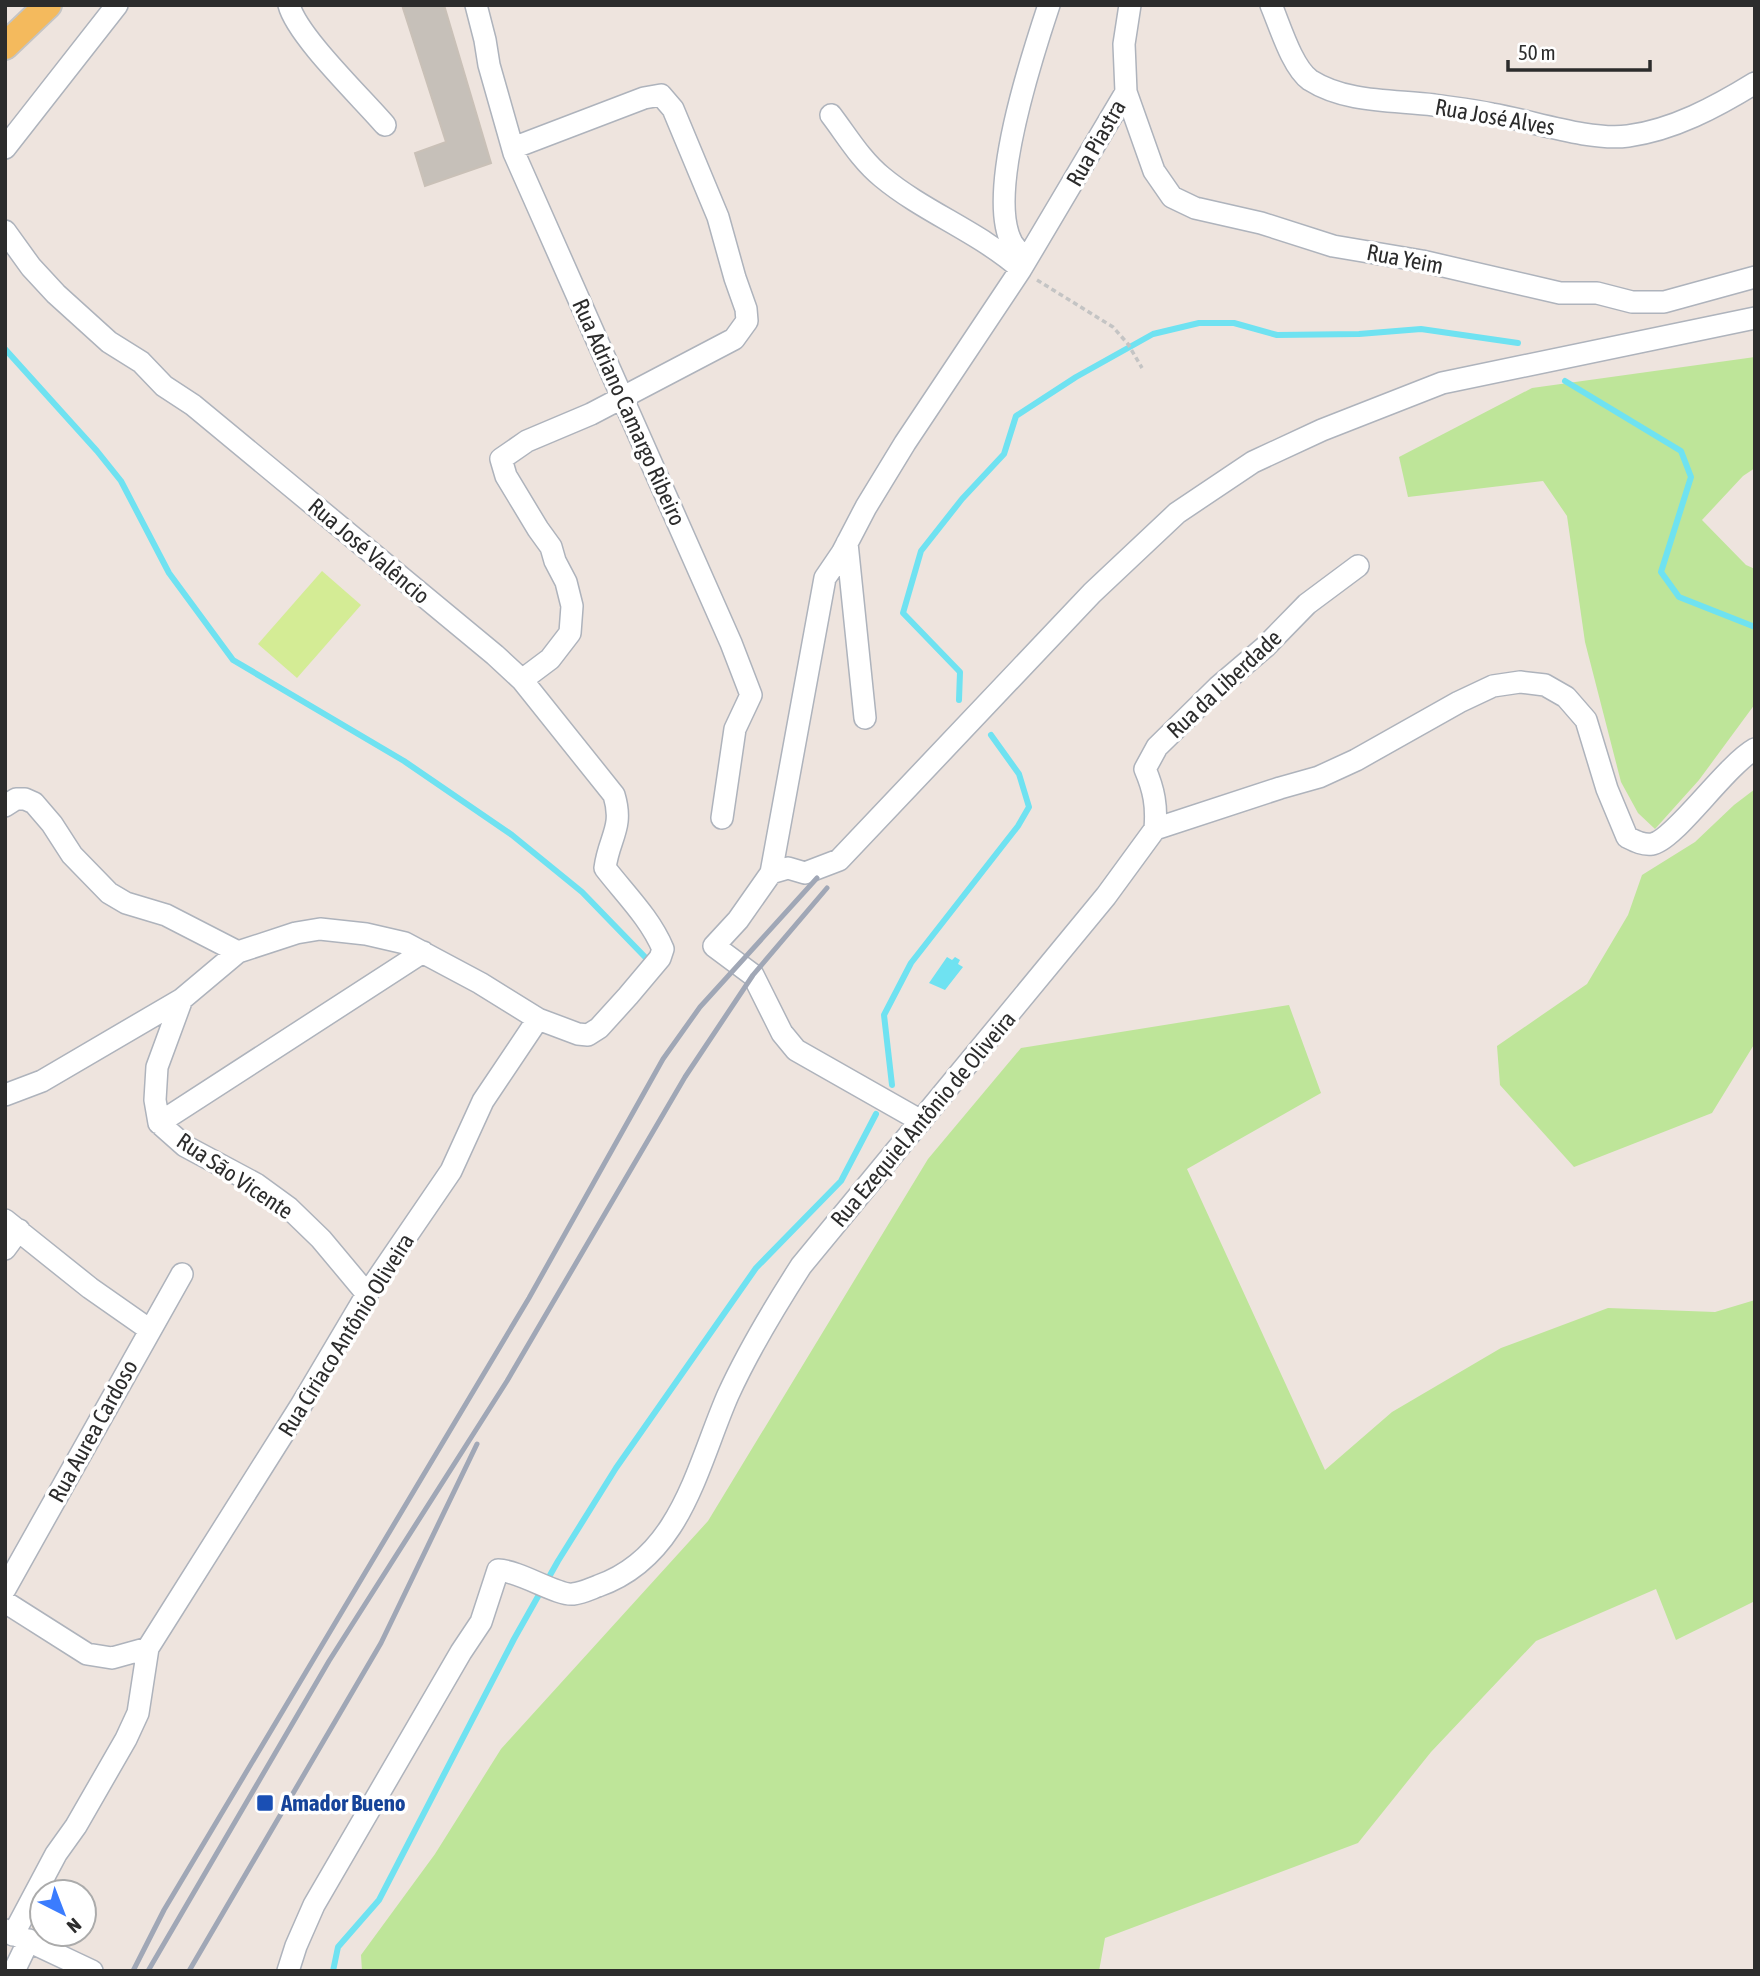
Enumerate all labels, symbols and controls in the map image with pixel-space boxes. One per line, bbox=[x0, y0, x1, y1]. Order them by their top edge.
scale bar bbox=[1508, 28, 1650, 72]
text: 50 m bbox=[1518, 40, 1556, 64]
street label: Rua José Alves bbox=[1433, 94, 1557, 140]
street label: Rua Piastra bbox=[1061, 95, 1131, 191]
street label: Rua Yeim bbox=[1364, 239, 1446, 279]
street label: Rua Adriano Camargo Ribeiro bbox=[567, 295, 691, 529]
street label: Rua José Valêncio bbox=[303, 493, 435, 609]
street label: Rua da Liberdade bbox=[1162, 625, 1286, 743]
street label: Rua Ezequiel Antônio de Oliveira bbox=[825, 1006, 1021, 1232]
street label: Rua São Vicente bbox=[172, 1128, 298, 1224]
street label: Rua Ciriaco Antônio Oliveira bbox=[273, 1229, 419, 1441]
street label: Rua Aurea Cardoso bbox=[43, 1355, 143, 1507]
place label: Amador Bueno bbox=[280, 1790, 406, 1816]
marker: Amador Bueno bbox=[255, 1793, 275, 1813]
north arrow bbox=[28, 1878, 98, 1948]
text: N bbox=[63, 1914, 86, 1938]

